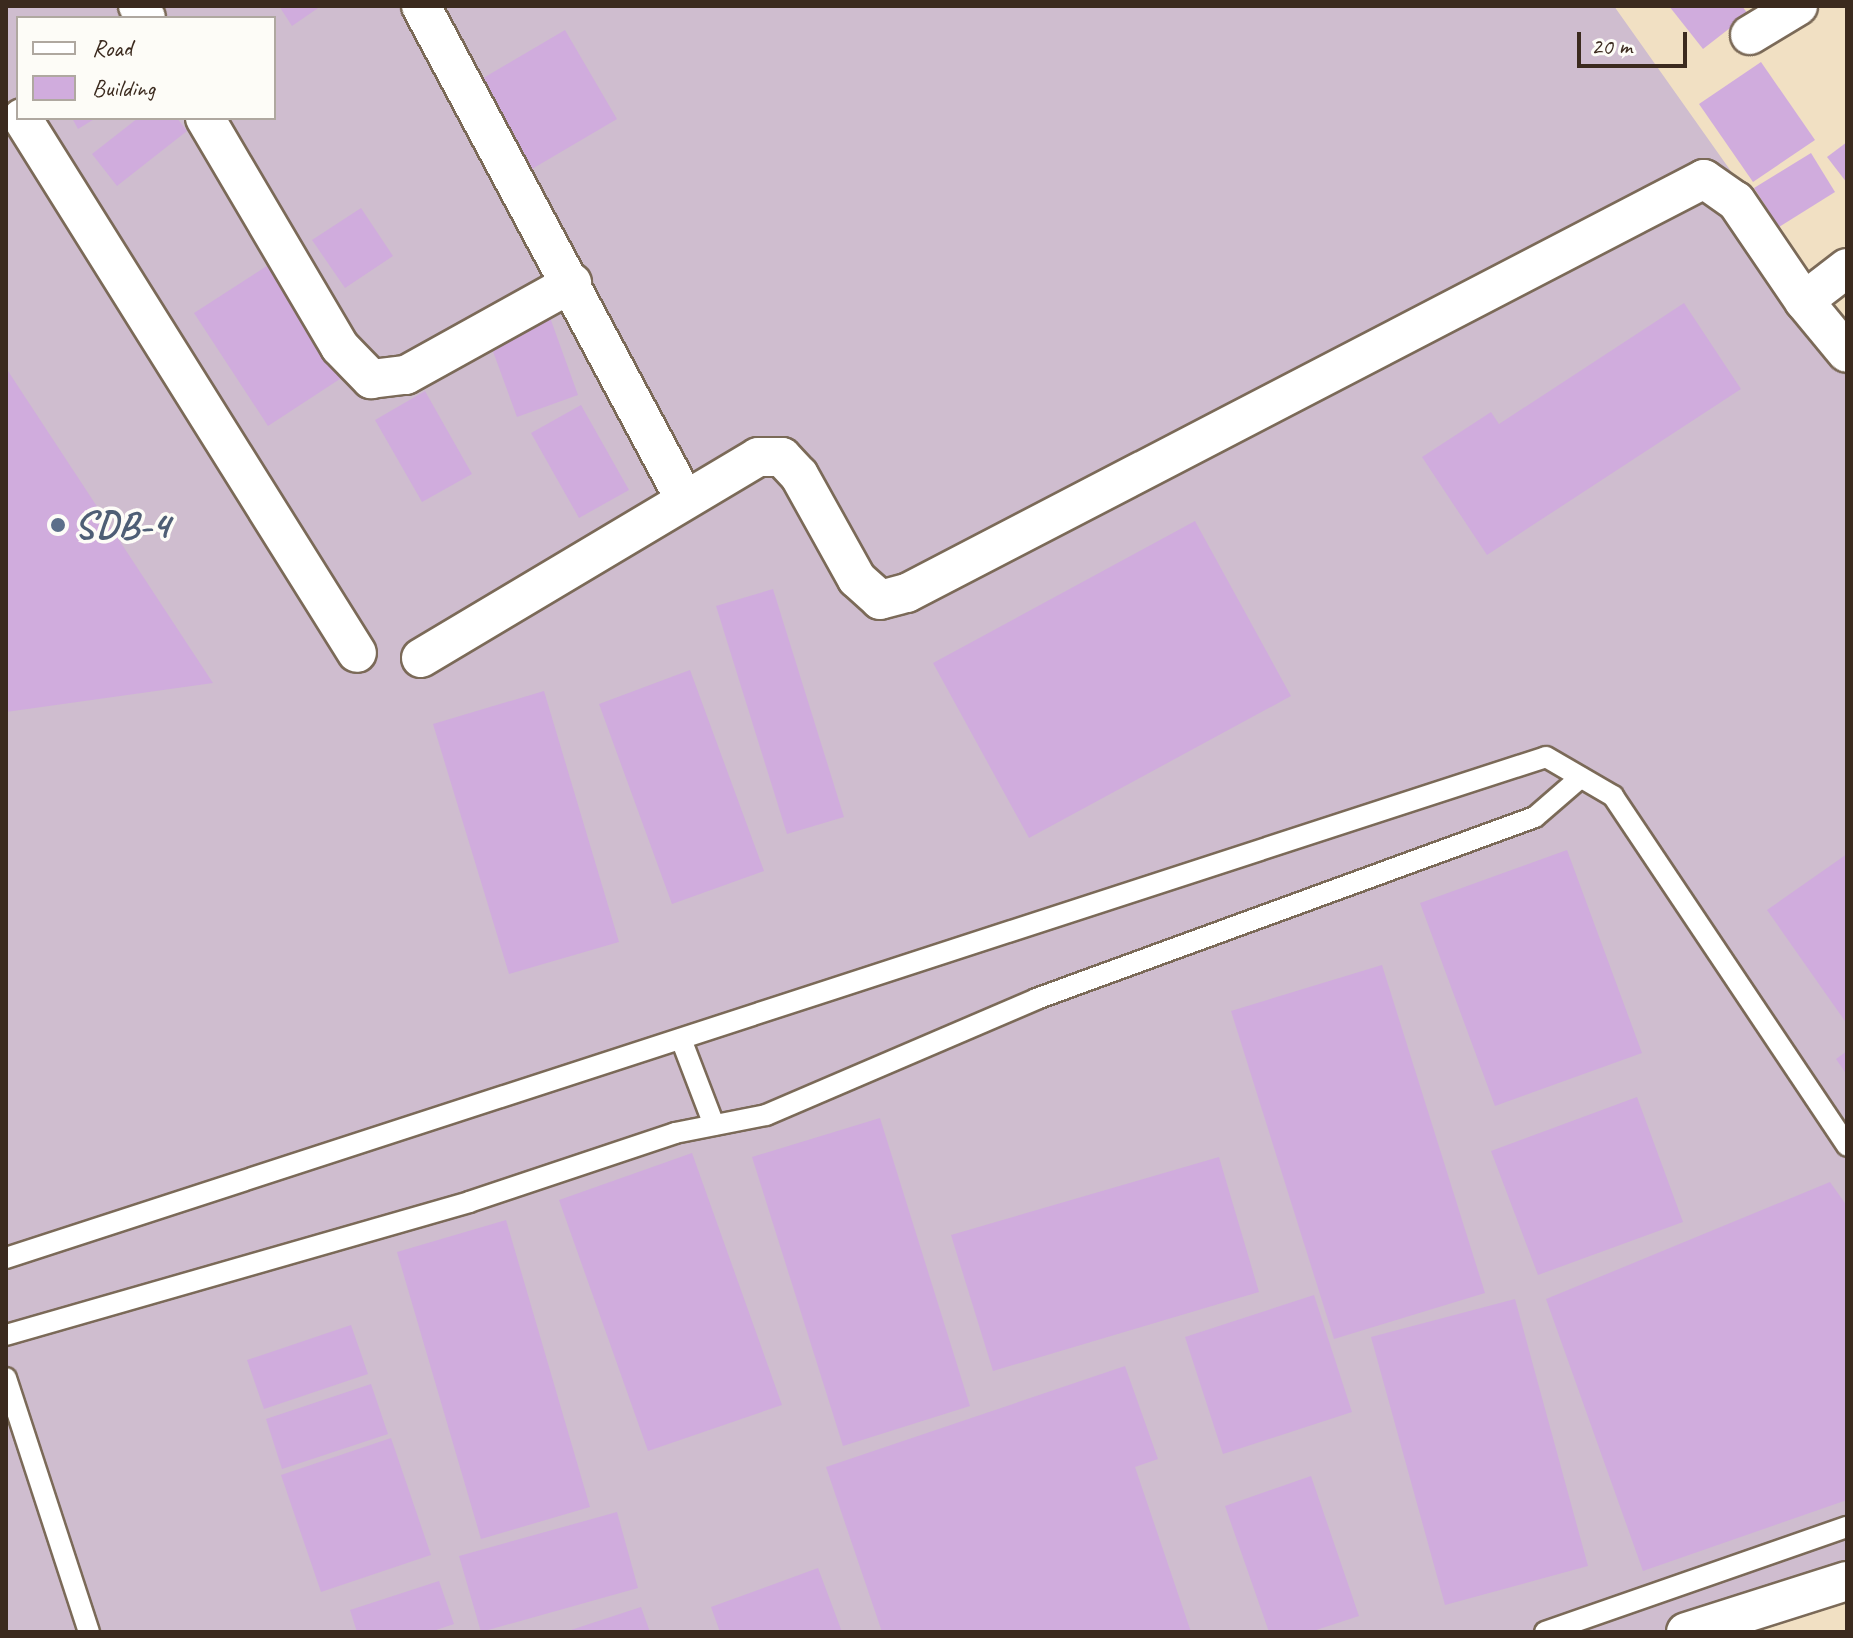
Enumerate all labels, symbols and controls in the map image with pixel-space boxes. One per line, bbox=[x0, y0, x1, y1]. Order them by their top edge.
legend bbox=[16, 16, 276, 120]
scale bar bbox=[1581, 16, 1691, 66]
text: 20 m bbox=[1591, 31, 1632, 61]
text: Road bbox=[92, 33, 132, 63]
text: Building bbox=[92, 73, 155, 103]
place label: SDB-4 bbox=[74, 501, 170, 549]
marker: SDB-4 bbox=[49, 516, 67, 534]

